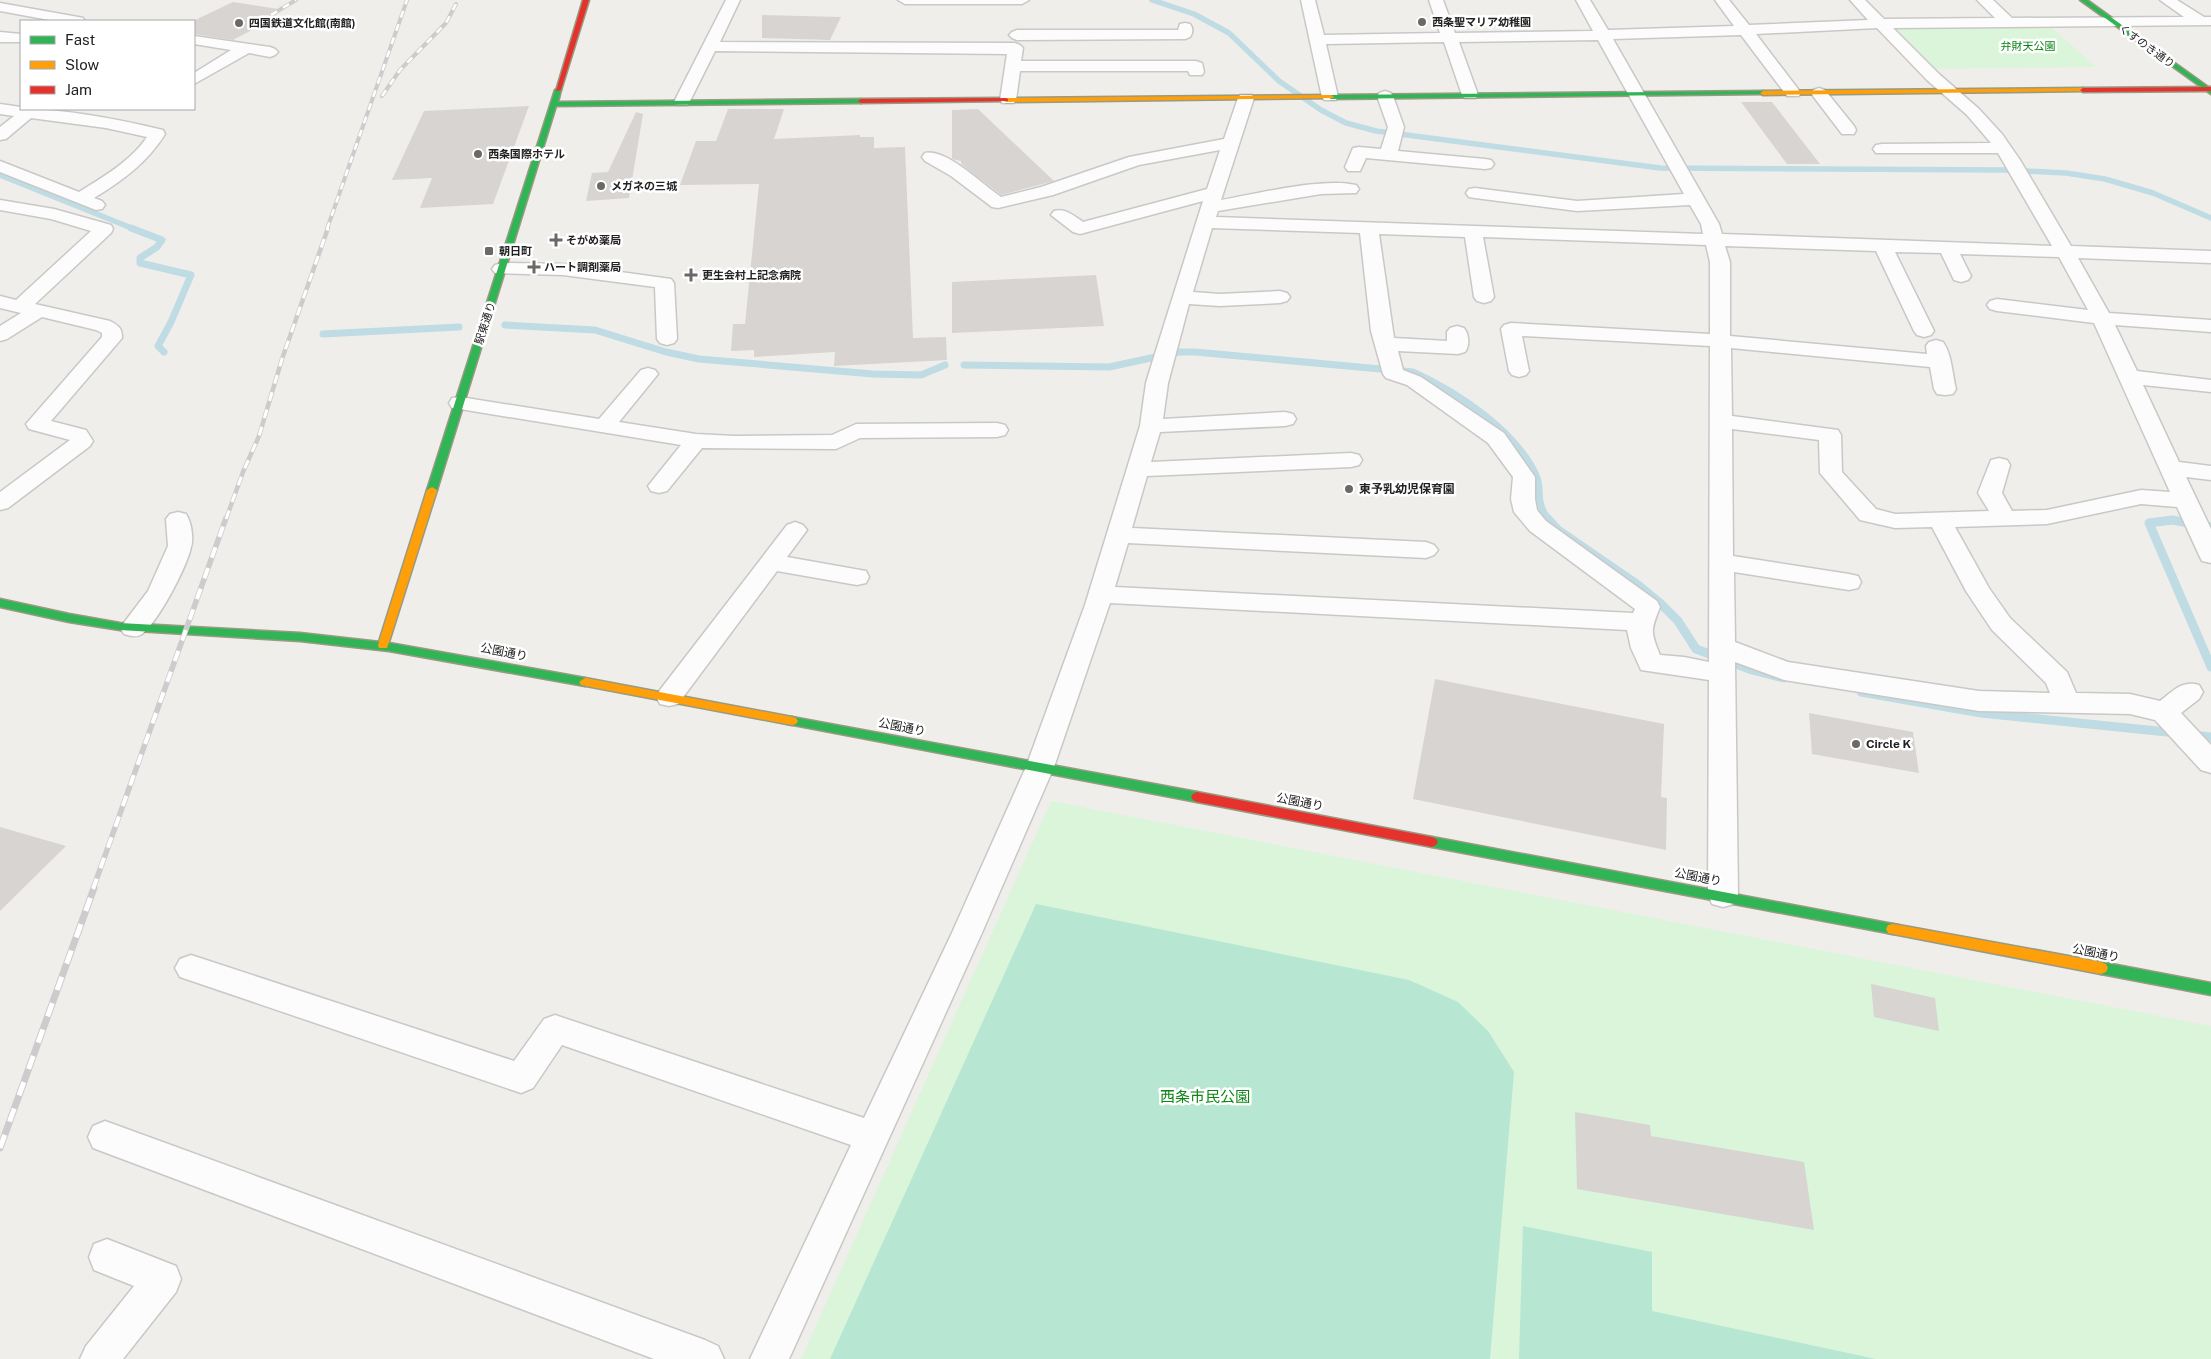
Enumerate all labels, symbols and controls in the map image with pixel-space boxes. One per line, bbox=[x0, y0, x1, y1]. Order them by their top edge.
marker: 西条聖マリア幼稚園 bbox=[1416, 16, 1428, 28]
place label: 西条聖マリア幼稚園 bbox=[1432, 16, 1531, 28]
marker: 四国鉄道文化館(南館) bbox=[233, 17, 245, 29]
place label: 四国鉄道文化館(南館) bbox=[249, 17, 355, 29]
legend bbox=[20, 20, 195, 110]
street label: くすのき通り bbox=[2117, 22, 2177, 70]
text: Fast bbox=[65, 31, 95, 48]
park label: 弁財天公園 bbox=[2001, 40, 2056, 52]
text: Slow bbox=[65, 56, 100, 73]
text: Jam bbox=[65, 81, 92, 98]
marker: 西条国際ホテル bbox=[472, 148, 484, 160]
place label: 西条国際ホテル bbox=[488, 148, 565, 160]
marker: メガネの三城 bbox=[595, 180, 607, 192]
place label: メガネの三城 bbox=[611, 180, 678, 192]
marker: そがめ薬局 bbox=[550, 234, 562, 246]
place label: そがめ薬局 bbox=[566, 234, 621, 246]
marker: 朝日町 bbox=[483, 245, 495, 257]
place label: 朝日町 bbox=[499, 245, 532, 257]
marker: ハート調剤薬局 bbox=[528, 261, 540, 273]
place label: ハート調剤薬局 bbox=[544, 261, 621, 273]
marker: 更生会村上記念病院 bbox=[684, 268, 698, 282]
place label: 更生会村上記念病院 bbox=[702, 269, 801, 281]
street label: 駅東通り bbox=[472, 300, 498, 346]
place label: 東予乳幼児保育園 bbox=[1359, 482, 1455, 496]
marker: 東予乳幼児保育園 bbox=[1343, 483, 1355, 495]
street label: 公園通り bbox=[479, 641, 529, 663]
street label: 公園通り bbox=[877, 716, 927, 738]
place label: Circle K bbox=[1866, 737, 1911, 751]
marker: Circle K bbox=[1850, 738, 1862, 750]
street label: 公園通り bbox=[1275, 791, 1325, 813]
street label: 公園通り bbox=[1673, 866, 1723, 888]
street label: 公園通り bbox=[2071, 942, 2121, 964]
park label: 西条市民公園 bbox=[1160, 1088, 1250, 1105]

